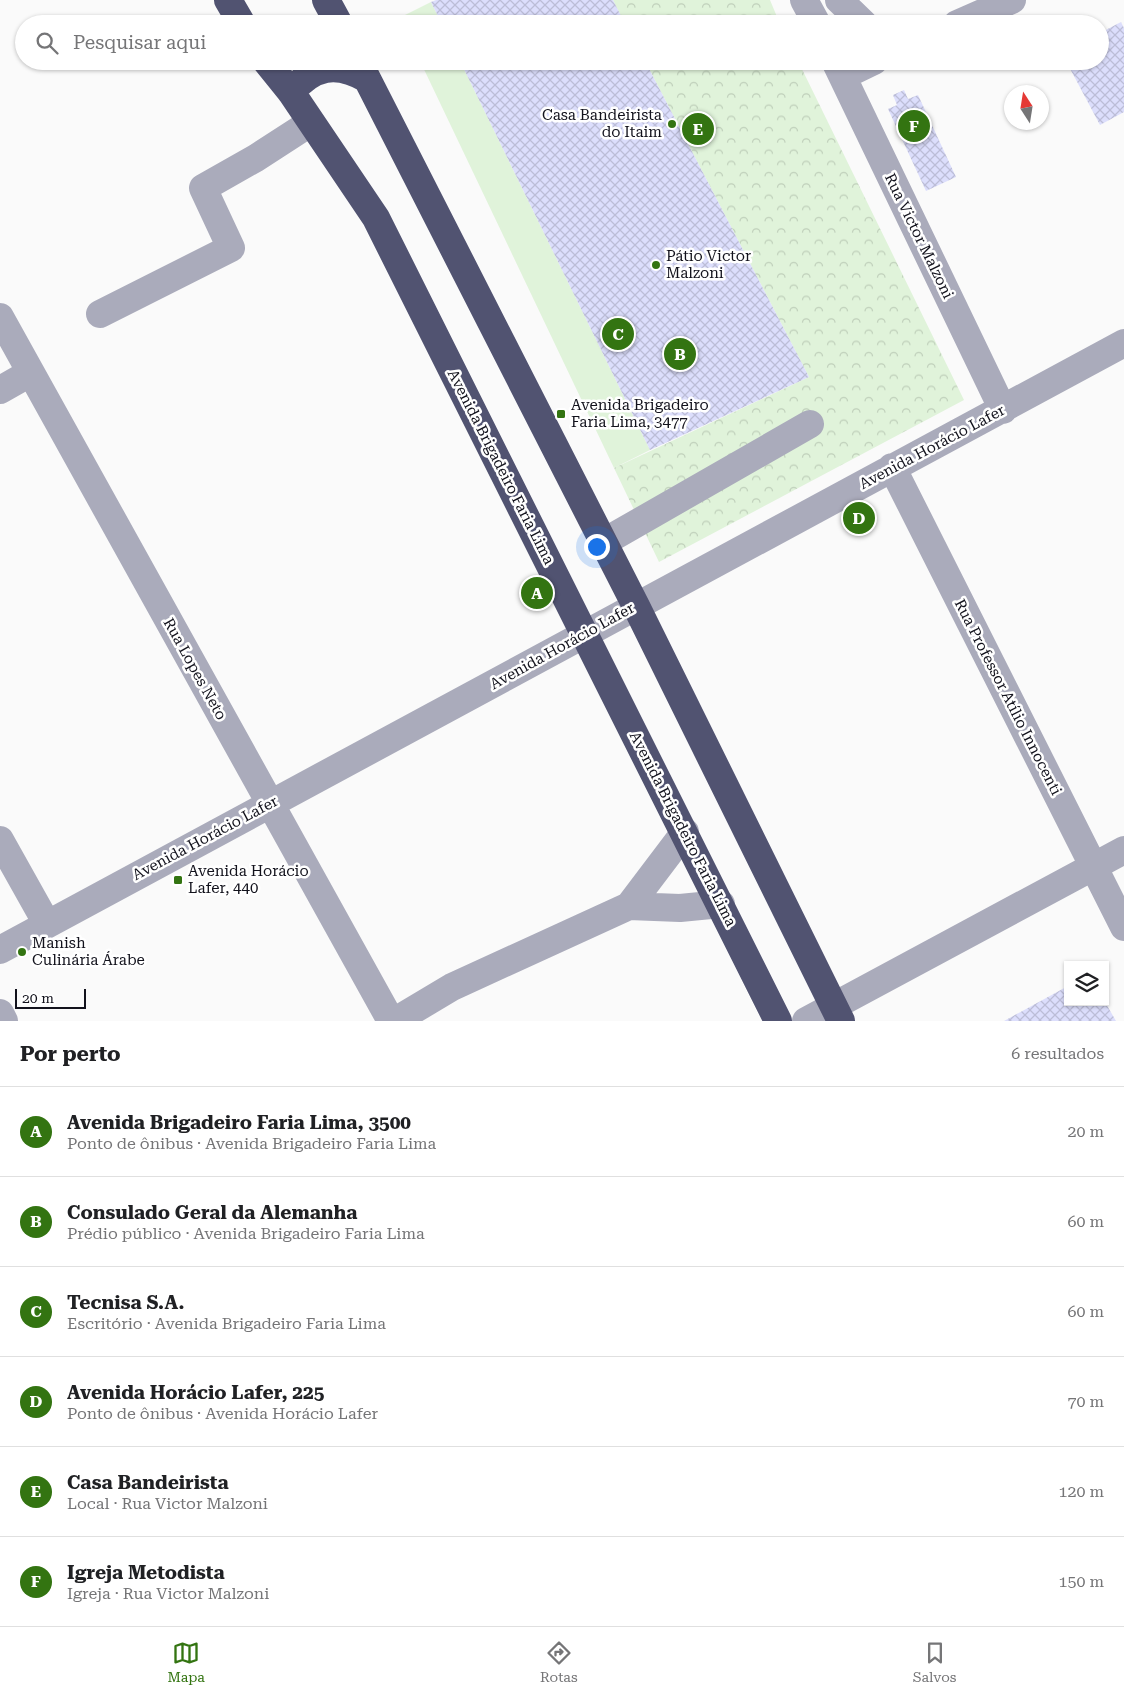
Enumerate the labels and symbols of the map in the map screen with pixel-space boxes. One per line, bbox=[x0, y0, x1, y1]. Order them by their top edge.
north arrow bbox=[1004, 85, 1049, 130]
place label: Casa Bandeirista do Itaim bbox=[542, 106, 662, 141]
pin: F bbox=[898, 107, 930, 145]
pin: E bbox=[682, 110, 714, 148]
marker: Casa Bandeirista do Itaim bbox=[666, 118, 678, 130]
street label: Rua Victor Malzoni bbox=[881, 170, 957, 302]
place label: Pátio Victor Malzoni bbox=[666, 247, 751, 282]
marker: Pátio Victor Malzoni bbox=[650, 259, 662, 271]
pin: C bbox=[602, 315, 634, 353]
pin: B bbox=[664, 335, 696, 373]
street label: Avenida Brigadeiro Faria Lima bbox=[444, 366, 558, 568]
place label: Avenida Brigadeiro Faria Lima, 3477 bbox=[571, 396, 709, 431]
street label: Avenida Horácio Lafer bbox=[856, 401, 1008, 493]
marker: Avenida Brigadeiro Faria Lima, 3477 bbox=[555, 408, 567, 420]
pin: D bbox=[843, 499, 875, 537]
your location bbox=[584, 534, 610, 560]
pin: A bbox=[521, 574, 553, 612]
street label: Rua Professor Atílio Innocenti bbox=[951, 596, 1065, 798]
street label: Avenida Horácio Lafer bbox=[487, 599, 637, 693]
street label: Rua Lopes Neto bbox=[160, 615, 230, 723]
street label: Avenida Brigadeiro Faria Lima bbox=[626, 728, 740, 930]
street label: Avenida Horácio Lafer bbox=[129, 792, 281, 884]
place label: Avenida Horácio Lafer, 440 bbox=[188, 862, 309, 897]
marker: Avenida Horácio Lafer, 440 bbox=[172, 874, 184, 886]
place label: Manish Culinária Árabe bbox=[32, 934, 145, 969]
marker: Manish Culinária Árabe bbox=[16, 946, 28, 958]
scale bar bbox=[15, 986, 86, 1009]

